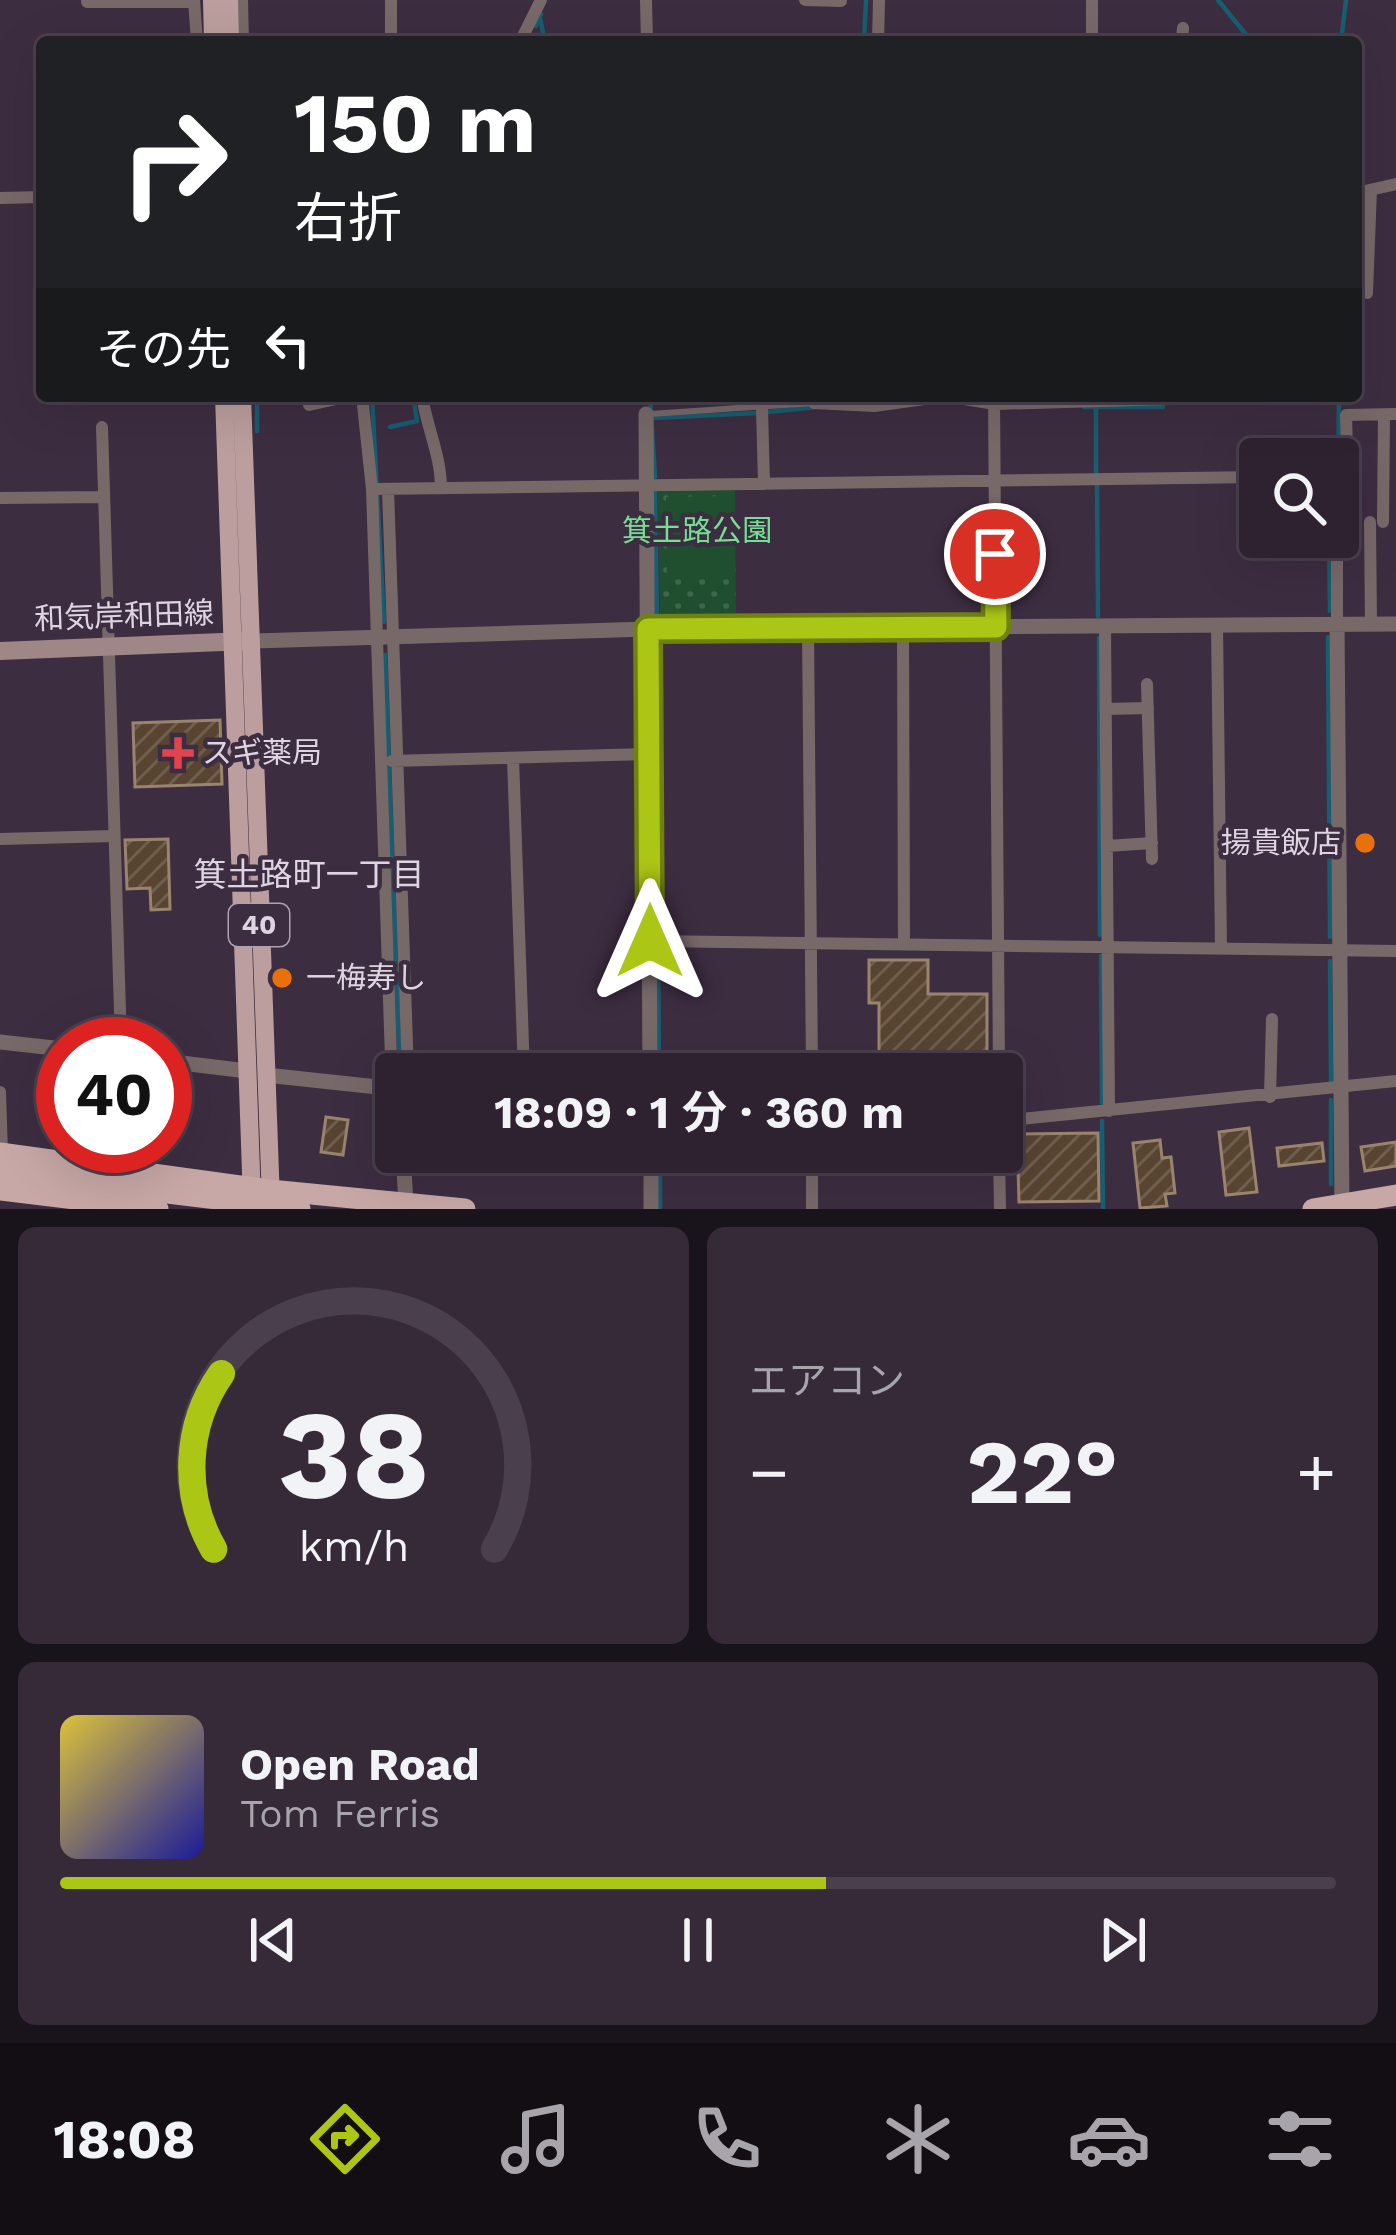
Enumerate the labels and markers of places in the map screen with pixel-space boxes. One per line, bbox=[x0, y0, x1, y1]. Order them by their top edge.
pin bbox=[944, 503, 1046, 605]
place label: スギ薬局 bbox=[202, 735, 322, 770]
marker: スギ薬局 bbox=[165, 740, 191, 766]
place label: 揚貴飯店 bbox=[1221, 825, 1341, 860]
marker: 揚貴飯店 bbox=[1352, 830, 1378, 856]
place label: 一梅寿し bbox=[306, 960, 426, 995]
marker: 一梅寿し bbox=[269, 965, 295, 991]

